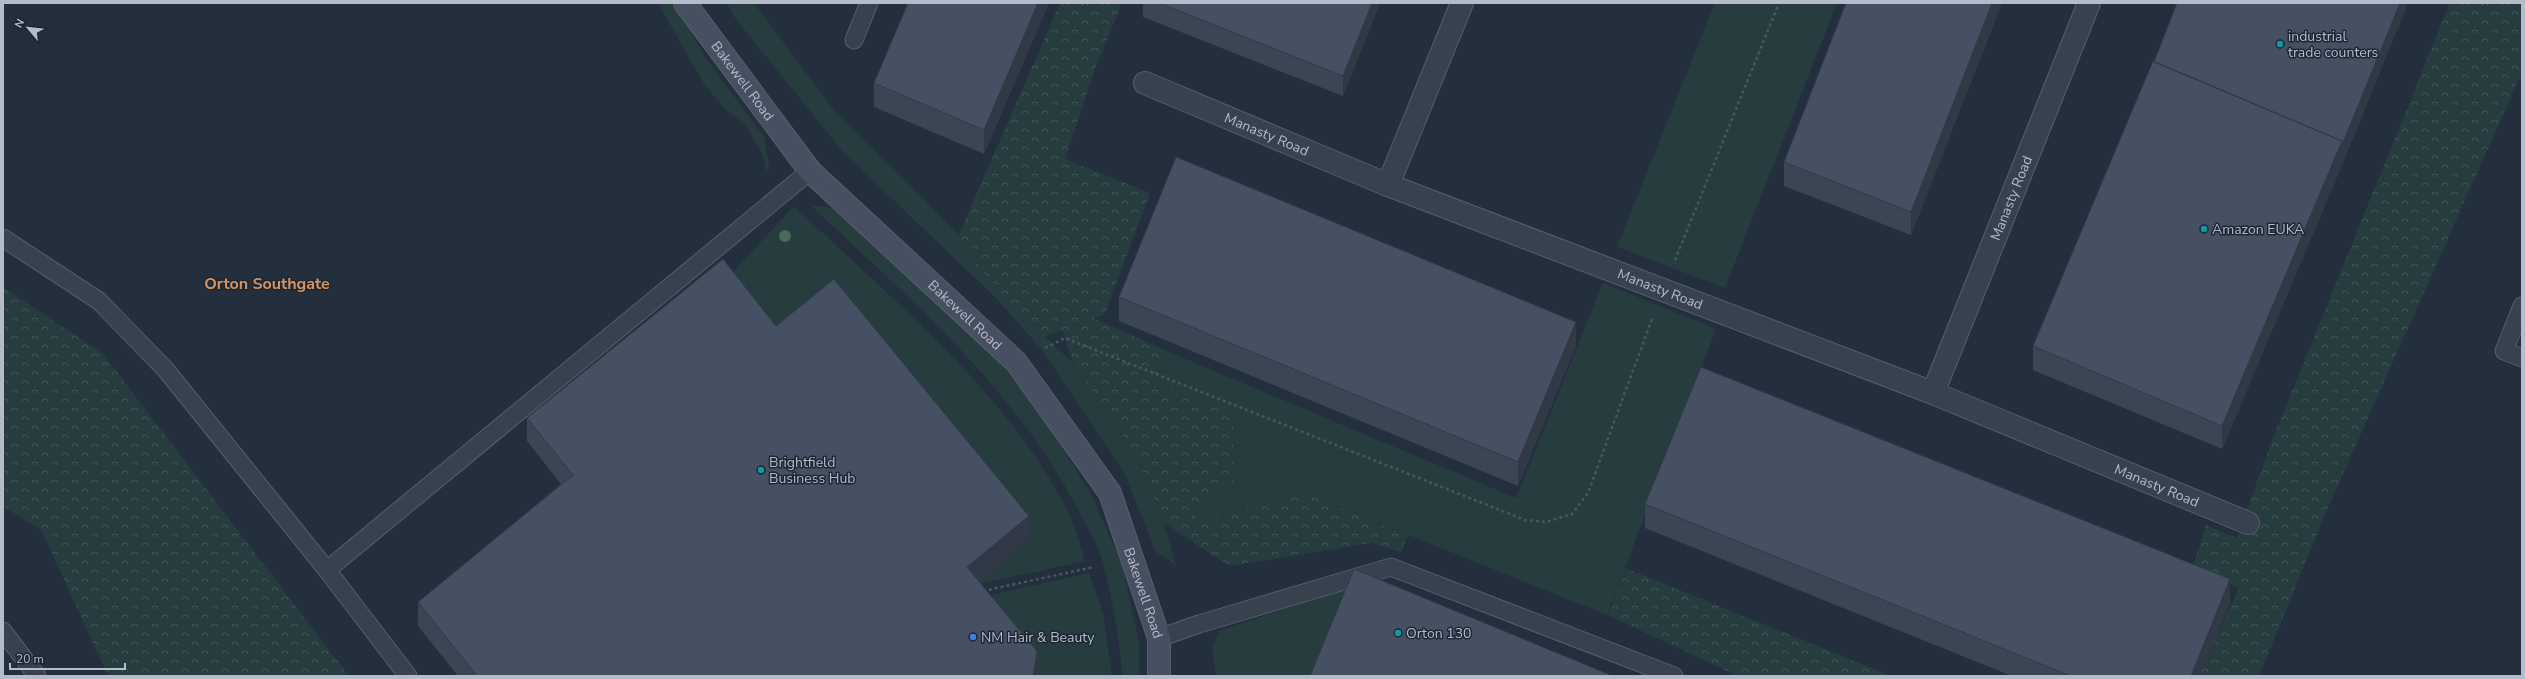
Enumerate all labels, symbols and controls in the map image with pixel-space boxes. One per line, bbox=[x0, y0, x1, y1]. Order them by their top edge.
north arrow bbox=[8, 8, 48, 48]
text: N bbox=[11, 16, 28, 31]
place label: industrial trade counters bbox=[2288, 27, 2379, 62]
street label: Bakewell Road bbox=[707, 37, 779, 124]
marker: industrial trade counters bbox=[2275, 39, 2285, 49]
street label: Manasty Road bbox=[1222, 108, 1312, 160]
street label: Manasty Road bbox=[1985, 153, 2037, 243]
place label: Amazon EUKA bbox=[2212, 220, 2304, 239]
marker: Amazon EUKA bbox=[2199, 224, 2209, 234]
street label: Manasty Road bbox=[1615, 264, 1706, 314]
district label: Orton Southgate bbox=[204, 273, 330, 295]
street label: Bakewell Road bbox=[924, 276, 1006, 354]
place label: Brightfield Business Hub bbox=[769, 453, 855, 488]
street label: Manasty Road bbox=[2112, 459, 2202, 511]
marker: Brightfield Business Hub bbox=[756, 465, 766, 475]
street label: Bakewell Road bbox=[1120, 545, 1168, 641]
place label: Orton 130 bbox=[1406, 624, 1471, 643]
place label: NM Hair & Beauty bbox=[981, 628, 1095, 647]
marker: Orton 130 bbox=[1393, 628, 1403, 638]
marker: NM Hair & Beauty bbox=[968, 632, 978, 642]
scale bar bbox=[10, 645, 125, 671]
text: 20 m bbox=[16, 651, 44, 667]

